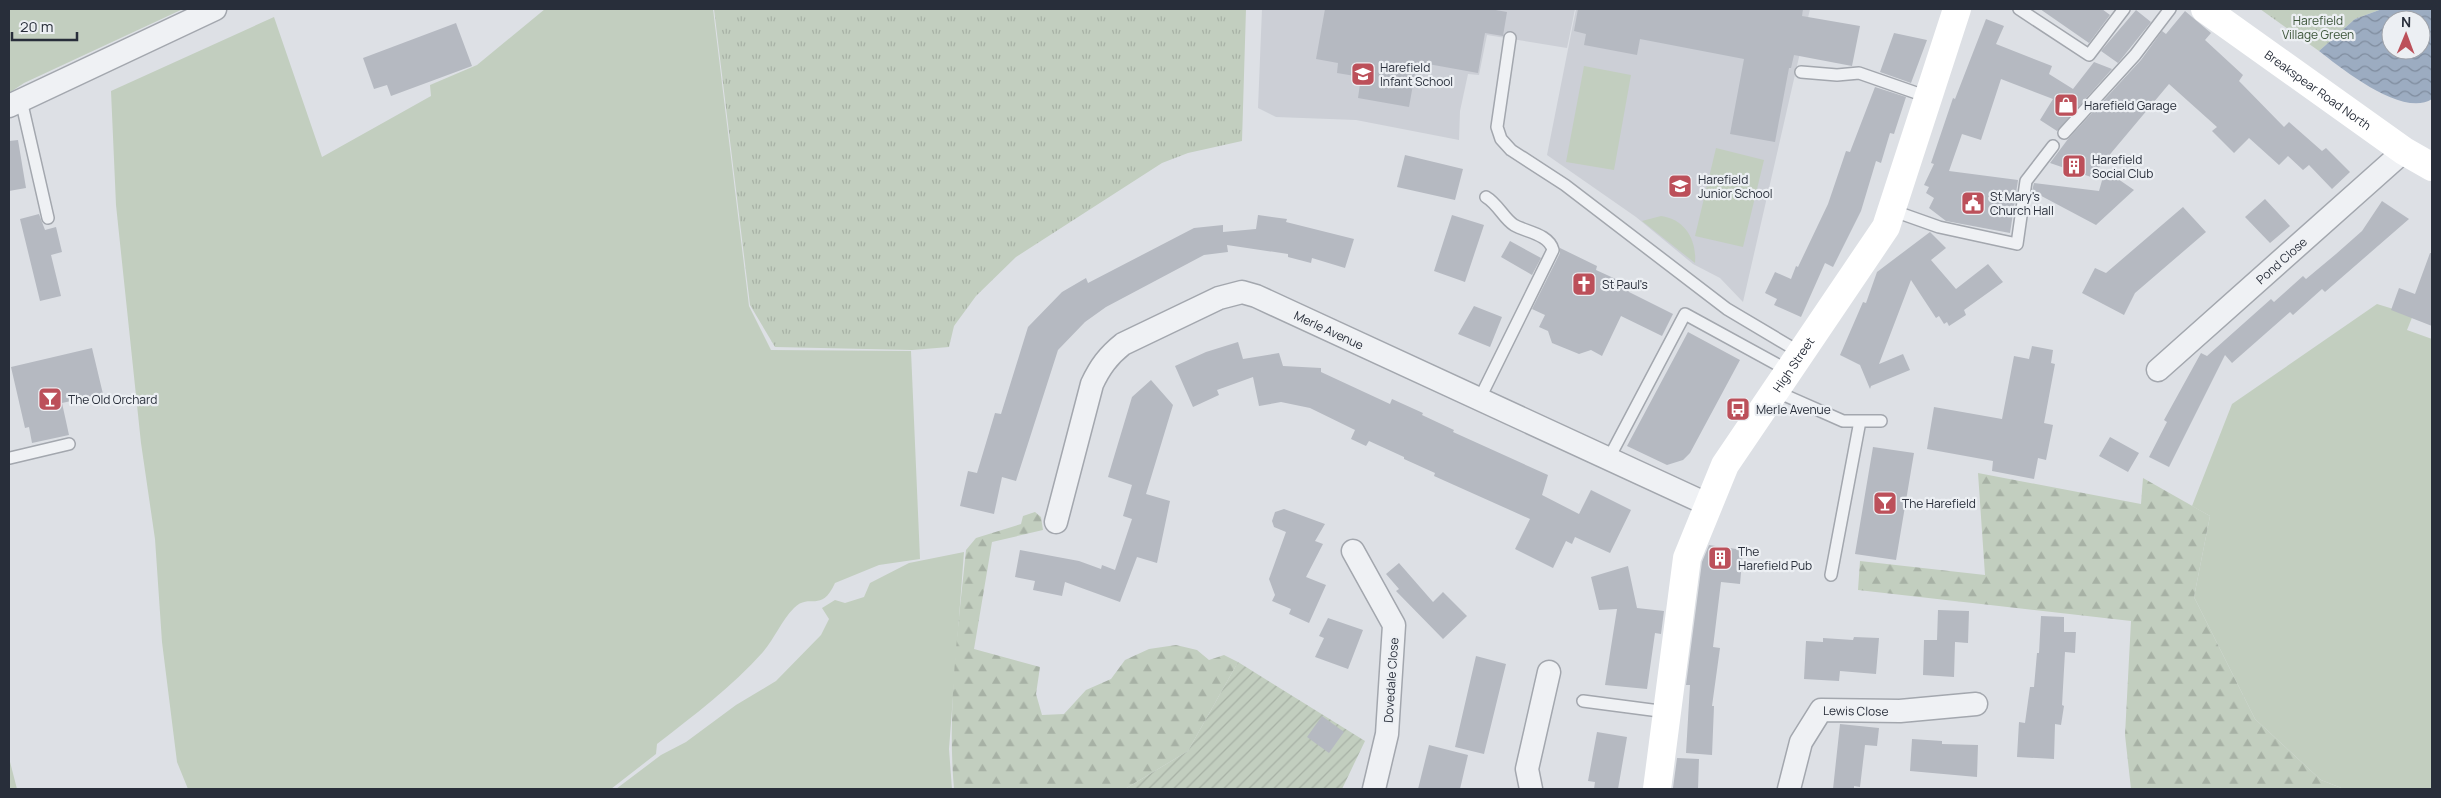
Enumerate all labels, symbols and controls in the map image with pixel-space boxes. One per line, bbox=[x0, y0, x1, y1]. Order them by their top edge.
scale bar bbox=[12, 10, 78, 42]
north arrow bbox=[2381, 10, 2431, 60]
park label: Harefield Village Green bbox=[2282, 12, 2354, 43]
text: N bbox=[2401, 12, 2411, 31]
text: 20 m bbox=[20, 16, 53, 37]
street label: Breakspear Road North bbox=[2261, 46, 2375, 134]
place label: Harefield Infant School bbox=[1380, 59, 1453, 90]
school or university icon: Harefield Infant School bbox=[1350, 61, 1376, 87]
shop icon: Harefield Garage bbox=[2053, 92, 2079, 118]
place label: Harefield Garage bbox=[2084, 97, 2177, 114]
place label: Harefield Social Club bbox=[2092, 151, 2153, 182]
building icon: Harefield Social Club bbox=[2061, 153, 2087, 179]
place label: Harefield Junior School bbox=[1698, 171, 1773, 202]
school or university icon: Harefield Junior School bbox=[1667, 173, 1693, 199]
place label: St Mary's Church Hall bbox=[1990, 188, 2054, 219]
public building icon: St Mary's Church Hall bbox=[1960, 190, 1986, 216]
street label: Pond Close bbox=[2252, 233, 2310, 287]
church icon: St Paul's bbox=[1571, 271, 1597, 297]
place label: St Paul's bbox=[1602, 276, 1648, 293]
street label: Merle Avenue bbox=[1292, 306, 1367, 353]
street label: High Street bbox=[1768, 333, 1818, 395]
bar icon: The Old Orchard bbox=[37, 386, 63, 412]
place label: The Old Orchard bbox=[68, 391, 157, 408]
bus stop icon: Merle Avenue bbox=[1725, 396, 1751, 422]
place label: Merle Avenue bbox=[1756, 401, 1831, 418]
bar icon: The Harefield bbox=[1872, 490, 1898, 516]
place label: The Harefield bbox=[1902, 495, 1976, 512]
place label: The Harefield Pub bbox=[1738, 543, 1812, 574]
building icon: The Harefield Pub bbox=[1707, 545, 1733, 571]
street label: Dovedale Close bbox=[1380, 637, 1402, 723]
street label: Lewis Close bbox=[1823, 702, 1889, 719]

